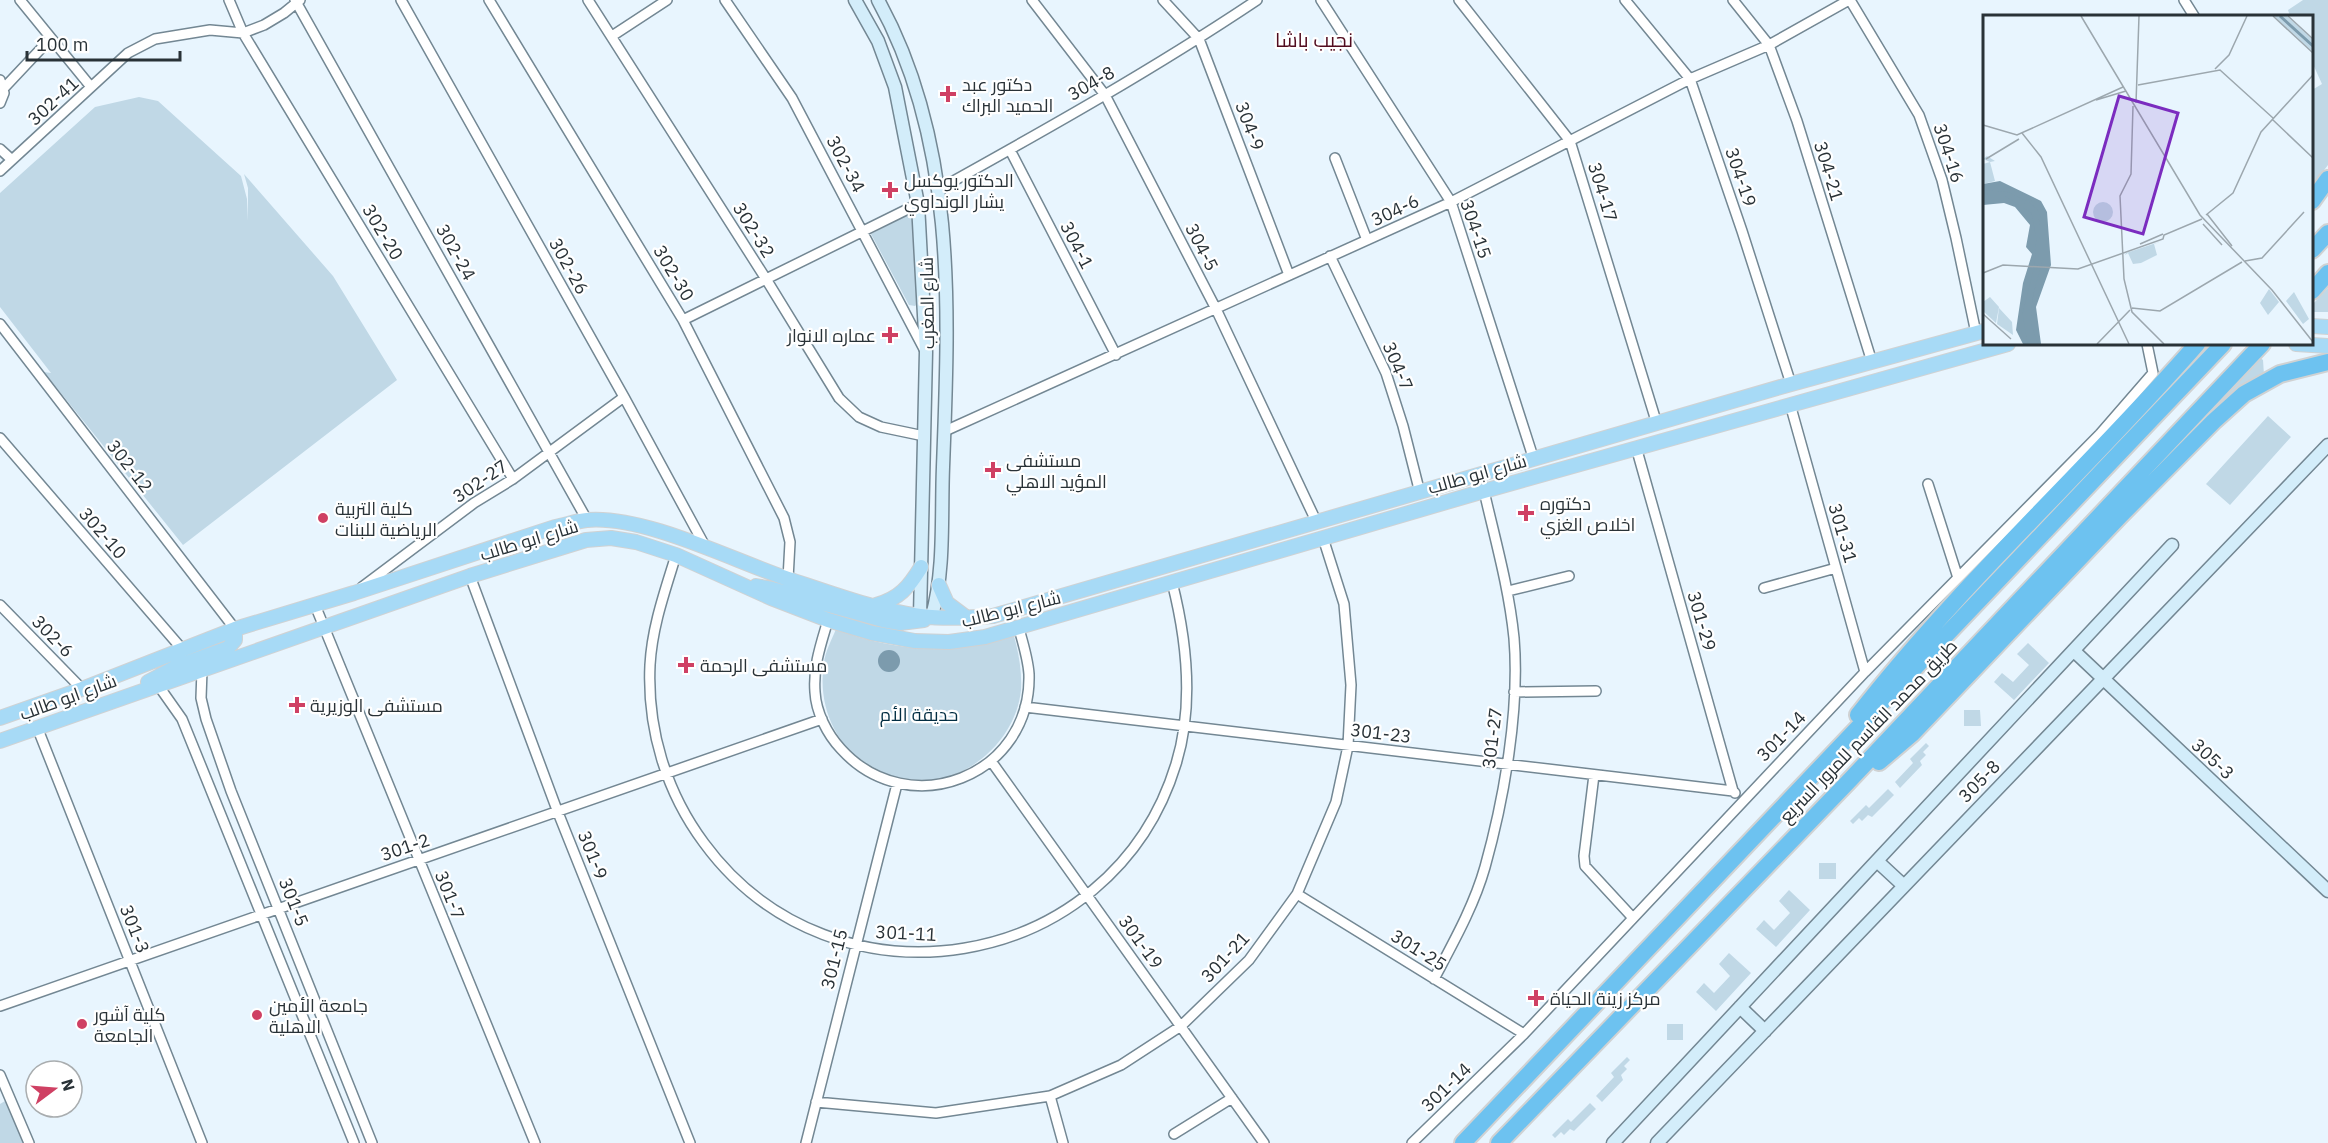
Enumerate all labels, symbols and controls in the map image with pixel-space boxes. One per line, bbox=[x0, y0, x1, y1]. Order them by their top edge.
inset map bbox=[1983, 15, 2313, 345]
scale bar bbox=[27, 24, 180, 62]
district label: نجيب باشا bbox=[1275, 26, 1353, 53]
text: 100 m bbox=[36, 33, 88, 56]
street label: 304-8 bbox=[1063, 60, 1119, 106]
street label: 302-41 bbox=[23, 72, 83, 130]
place label: دكتور عبد الحميد البراك bbox=[962, 73, 1053, 117]
marker: دكتور عبد الحميد البراك bbox=[939, 85, 957, 103]
street label: 304-9 bbox=[1230, 98, 1270, 154]
street label: 304-16 bbox=[1929, 120, 1969, 186]
street label: 302-34 bbox=[821, 132, 871, 197]
street label: 304-21 bbox=[1809, 138, 1849, 204]
street label: 304-19 bbox=[1720, 144, 1762, 210]
street label: 304-17 bbox=[1583, 159, 1623, 225]
place label: الدكتور يوكسل يشار الونداوي bbox=[904, 169, 1014, 216]
marker: الدكتور يوكسل يشار الونداوي bbox=[881, 181, 899, 199]
street label: 304-6 bbox=[1367, 189, 1423, 231]
street label: 304-15 bbox=[1455, 196, 1497, 262]
street label: 302-32 bbox=[728, 198, 780, 262]
street label: 302-20 bbox=[357, 200, 409, 264]
street label: 304-1 bbox=[1055, 217, 1099, 273]
street label: 304-5 bbox=[1180, 219, 1224, 275]
street label: 302-24 bbox=[431, 220, 481, 285]
street label: 302-26 bbox=[544, 234, 594, 298]
street label: 302-30 bbox=[648, 241, 700, 305]
street label: شارع المغرب bbox=[915, 257, 940, 349]
place label: عماره الانوار bbox=[786, 324, 876, 347]
marker: عماره الانوار bbox=[881, 326, 899, 344]
street label: 304-7 bbox=[1378, 338, 1418, 394]
street label: 302-12 bbox=[102, 435, 158, 497]
place label: مستشفى المؤيد الاهلي bbox=[1006, 449, 1107, 496]
street label: شارع ابو طالب bbox=[1425, 449, 1529, 500]
street label: 302-27 bbox=[448, 454, 512, 508]
marker: مستشفى المؤيد الاهلي bbox=[984, 461, 1002, 479]
place label: دكتوره اخلاص الغزي bbox=[1540, 492, 1635, 539]
place label: كلية التربية الرياضية للبنات bbox=[335, 497, 437, 541]
street label: 301-31 bbox=[1824, 500, 1862, 566]
street label: 302-10 bbox=[74, 502, 132, 564]
marker: دكتوره اخلاص الغزي bbox=[1517, 504, 1535, 522]
marker: كلية التربية الرياضية للبنات bbox=[316, 511, 330, 525]
street label: شارع ابو طالب bbox=[477, 514, 581, 567]
street label: شارع ابو طالب bbox=[959, 586, 1063, 633]
street label: 301-29 bbox=[1683, 588, 1721, 654]
street label: 302-6 bbox=[27, 610, 79, 662]
street label: طريق محمد القاسم للمرور السريع bbox=[1774, 634, 1963, 828]
place label: مستشفى الرحمة bbox=[700, 654, 827, 677]
marker: مستشفى الرحمة bbox=[677, 656, 695, 674]
street label: شارع ابو طالب bbox=[16, 669, 120, 726]
place label: مستشفى الوزيرية bbox=[310, 694, 443, 717]
marker: مستشفى الوزيرية bbox=[288, 696, 306, 714]
park label: حديقة الأم bbox=[880, 703, 958, 727]
street label: 301-27 bbox=[1477, 706, 1507, 770]
street label: 301-14 bbox=[1751, 706, 1811, 766]
street label: 301-23 bbox=[1349, 718, 1413, 748]
street label: 305-3 bbox=[2187, 733, 2239, 785]
street label: 305-8 bbox=[1953, 755, 2005, 807]
street label: 301-9 bbox=[573, 827, 613, 883]
street label: 301-2 bbox=[377, 828, 433, 866]
street label: 301-7 bbox=[430, 867, 470, 923]
street label: 301-5 bbox=[274, 874, 314, 930]
street label: 301-3 bbox=[115, 901, 155, 957]
street label: 301-19 bbox=[1114, 910, 1168, 974]
street label: 301-11 bbox=[875, 920, 937, 946]
street label: 301-25 bbox=[1387, 924, 1451, 976]
street label: 301-15 bbox=[815, 927, 853, 991]
street label: 301-21 bbox=[1196, 927, 1254, 987]
place label: مركز زينة الحياة bbox=[1550, 987, 1661, 1010]
marker: مركز زينة الحياة bbox=[1527, 989, 1545, 1007]
place label: جامعة الأمين الاهلية bbox=[269, 994, 368, 1038]
place label: كلية آشور الجامعة bbox=[93, 1003, 166, 1047]
marker: جامعة الأمين الاهلية bbox=[250, 1008, 264, 1022]
marker: كلية آشور الجامعة bbox=[75, 1017, 89, 1031]
street label: 301-14 bbox=[1416, 1057, 1476, 1117]
north arrow bbox=[24, 1059, 84, 1119]
text: N bbox=[57, 1077, 80, 1093]

